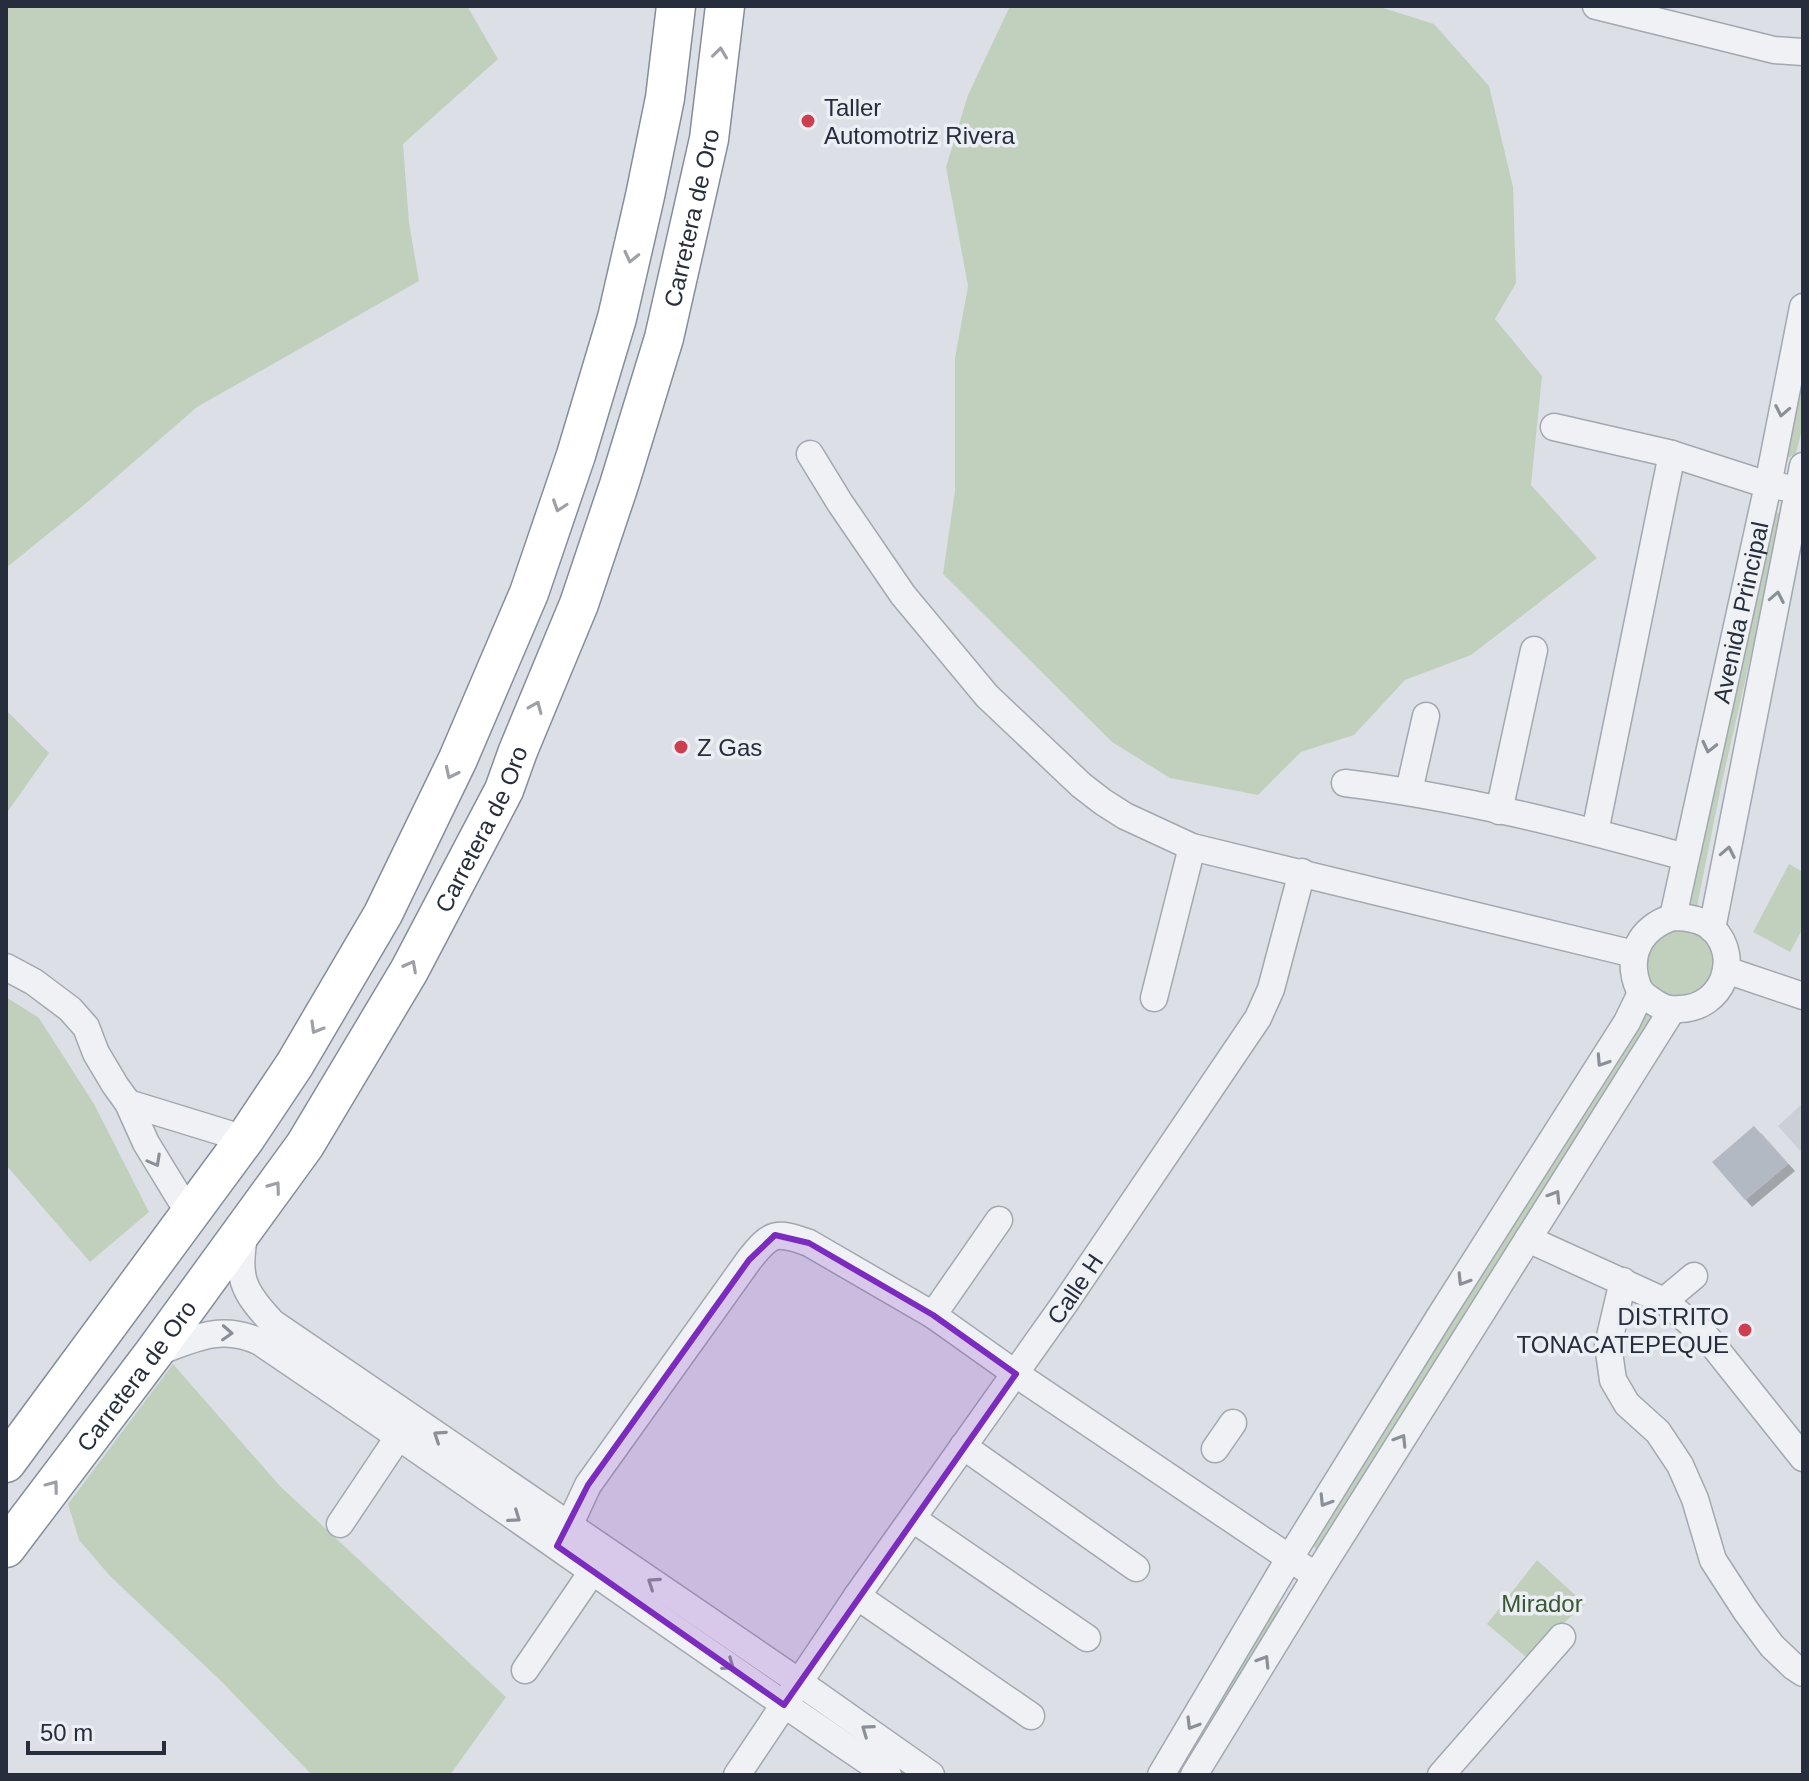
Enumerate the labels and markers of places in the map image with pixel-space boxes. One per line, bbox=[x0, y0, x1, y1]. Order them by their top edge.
place label: Taller Automotriz Rivera bbox=[824, 94, 1015, 149]
marker: Taller Automotriz Rivera bbox=[799, 112, 817, 130]
place label: Z Gas bbox=[697, 734, 762, 761]
marker: Z Gas bbox=[672, 738, 690, 756]
place label: DISTRITO TONACATEPEQUE bbox=[1517, 1303, 1729, 1358]
marker: DISTRITO TONACATEPEQUE bbox=[1736, 1321, 1754, 1339]

